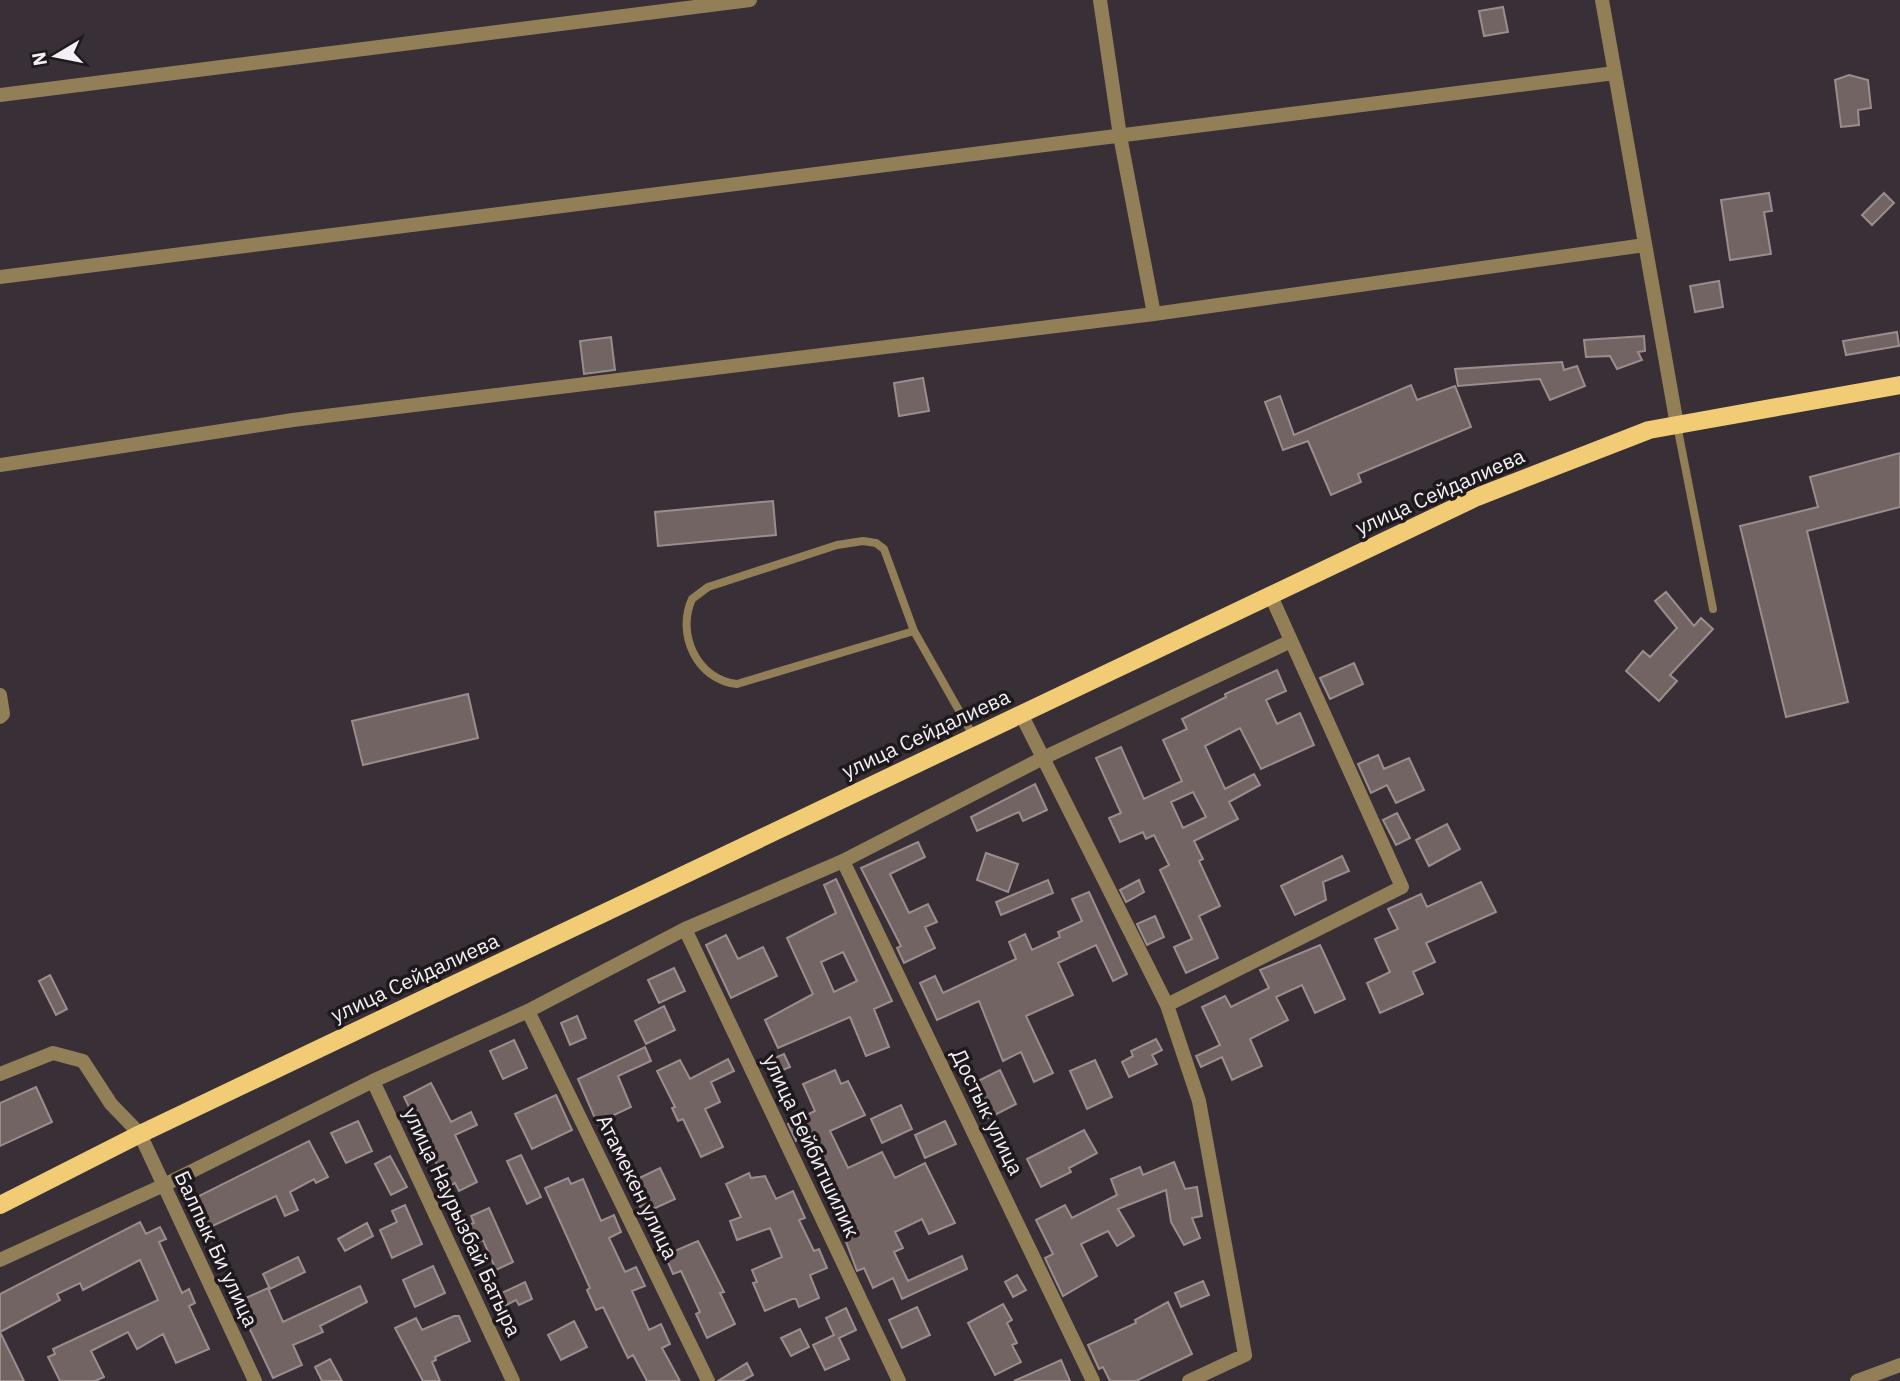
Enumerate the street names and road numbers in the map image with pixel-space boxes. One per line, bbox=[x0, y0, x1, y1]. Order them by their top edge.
street label: улица Сейдалиева bbox=[1351, 441, 1529, 541]
street label: улица Сейдалиева bbox=[837, 682, 1014, 784]
street label: улица Сейдалиева bbox=[326, 926, 503, 1028]
street label: Достык улица bbox=[945, 1044, 1031, 1179]
street label: улица Бейбитшилик bbox=[757, 1049, 867, 1242]
street label: улица Наурызбай Батыра bbox=[397, 1102, 529, 1341]
street label: Атамекен улица bbox=[591, 1109, 685, 1264]
street label: Балпык Би улица bbox=[168, 1166, 265, 1331]

